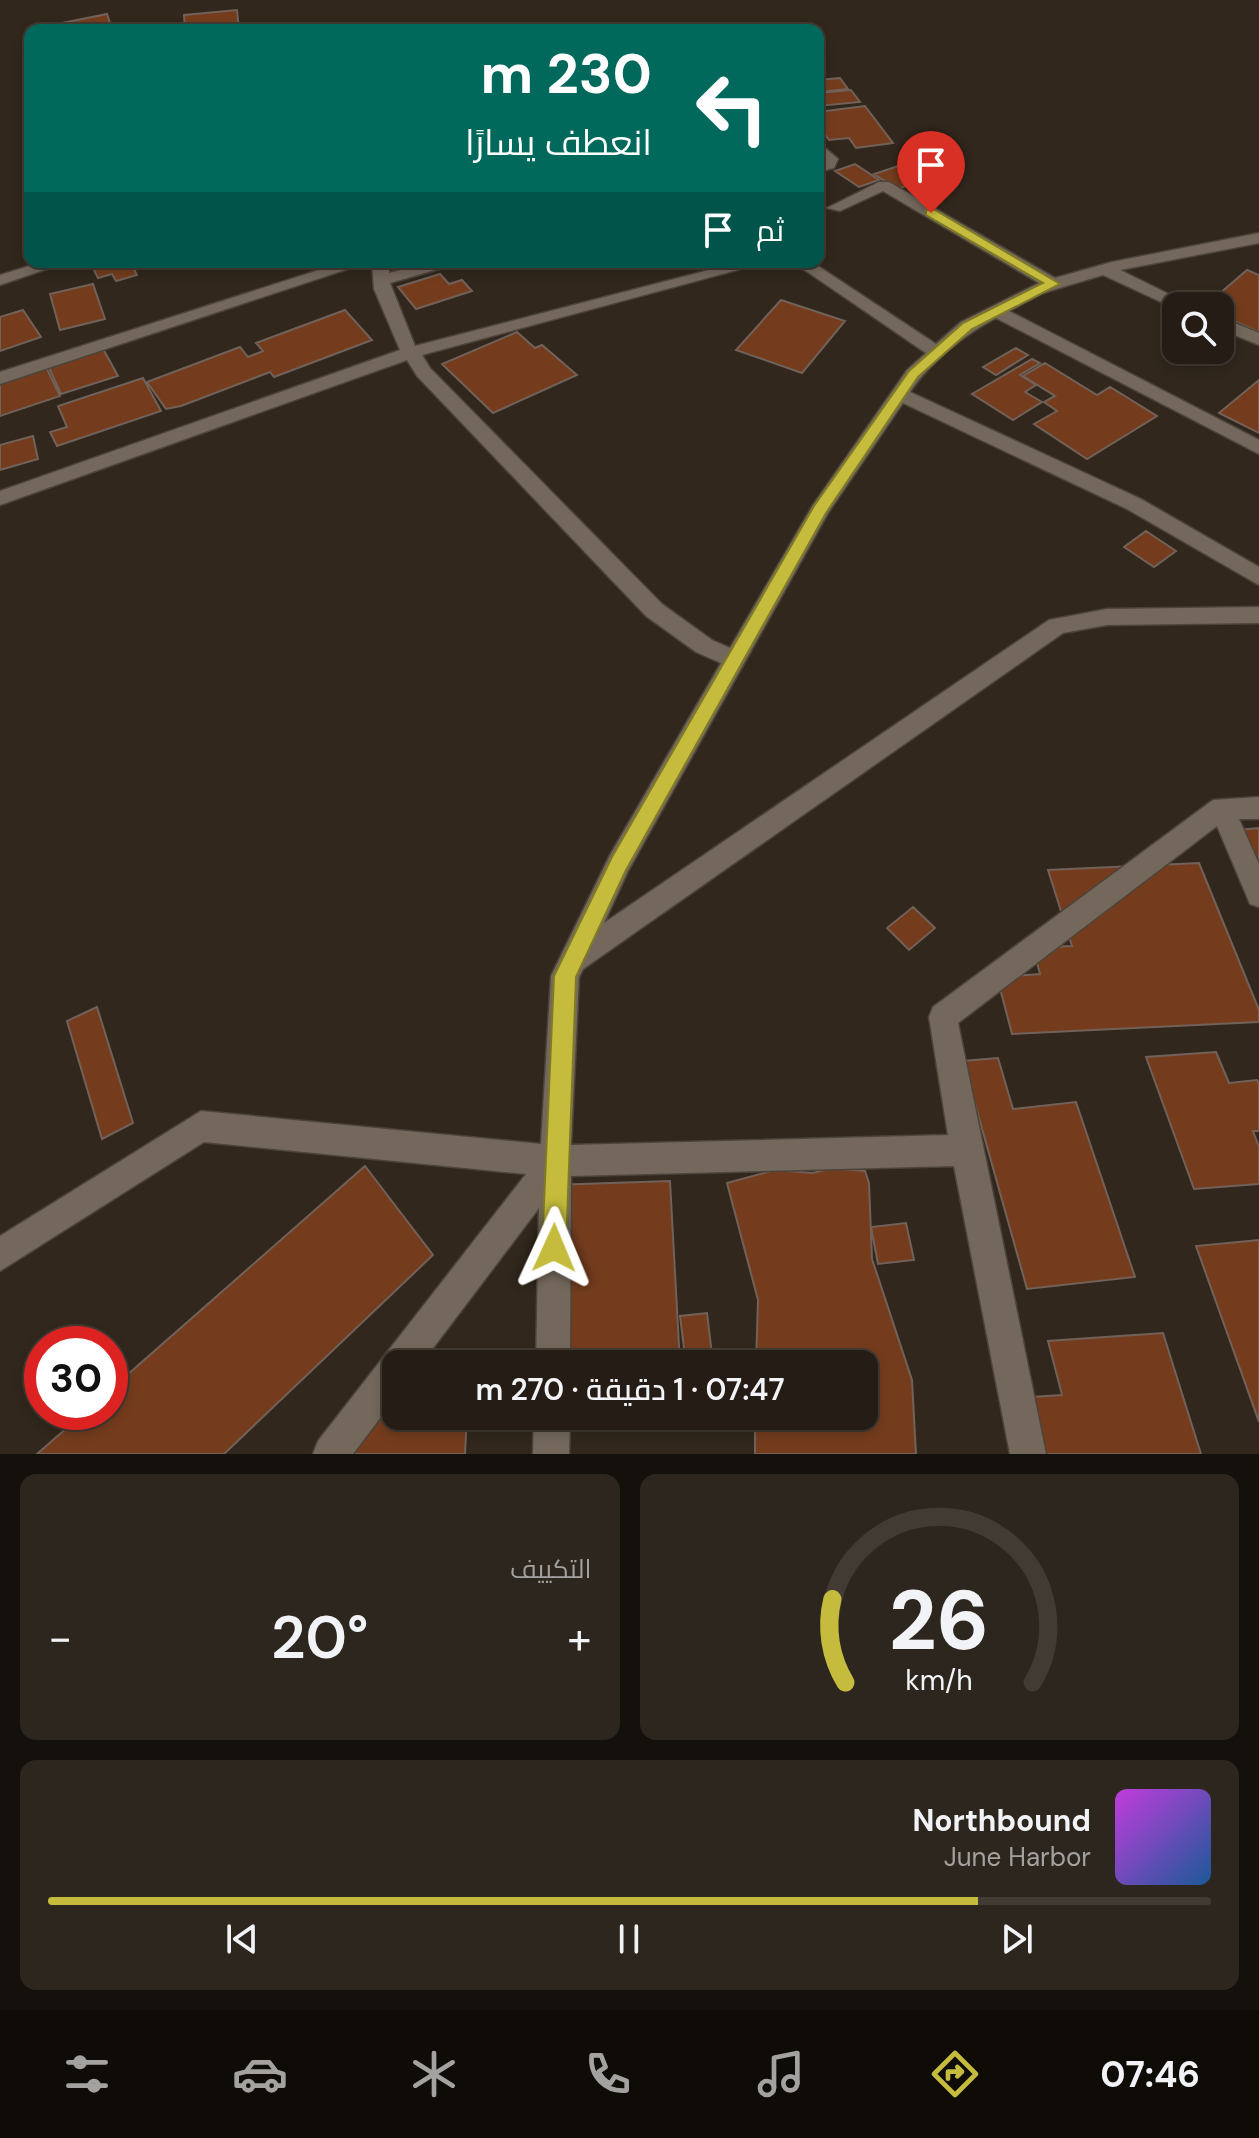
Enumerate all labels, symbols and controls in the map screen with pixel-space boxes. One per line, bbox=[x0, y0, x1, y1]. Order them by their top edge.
text: 230 m bbox=[481, 37, 652, 110]
icon: left bbox=[680, 56, 784, 160]
text: انعطف يسارًا bbox=[465, 119, 652, 166]
pin bbox=[897, 131, 965, 213]
icon: arrive bbox=[909, 143, 953, 187]
icon: arrive bbox=[696, 208, 740, 252]
text: ثم bbox=[756, 211, 784, 250]
map controls bbox=[1162, 292, 1234, 364]
button: search bbox=[1162, 292, 1234, 364]
position arrow bbox=[512, 1206, 596, 1290]
speed limit sign: 30 bbox=[24, 1326, 128, 1430]
text: 07:47 · 1 دقيقة · 270 m bbox=[475, 1370, 785, 1409]
text: التكييف bbox=[510, 1552, 592, 1586]
text: 26 bbox=[889, 1566, 990, 1675]
text: 20° bbox=[271, 1598, 369, 1677]
text: − bbox=[48, 1609, 72, 1667]
text: + bbox=[567, 1609, 591, 1667]
text: km/h bbox=[905, 1662, 973, 1699]
text: Northbound bbox=[912, 1801, 1091, 1840]
text: June Harbor bbox=[944, 1840, 1091, 1874]
icon: previous bbox=[220, 1917, 264, 1961]
icon: pause bbox=[607, 1917, 651, 1961]
icon: next bbox=[995, 1917, 1039, 1961]
icon: filters bbox=[59, 2046, 115, 2102]
icon: car bbox=[232, 2046, 288, 2102]
icon: climate bbox=[406, 2046, 462, 2102]
icon: phone bbox=[580, 2046, 636, 2102]
icon: music bbox=[753, 2046, 809, 2102]
icon: directions bbox=[927, 2046, 983, 2102]
text: 07:46 bbox=[1100, 2051, 1200, 2098]

